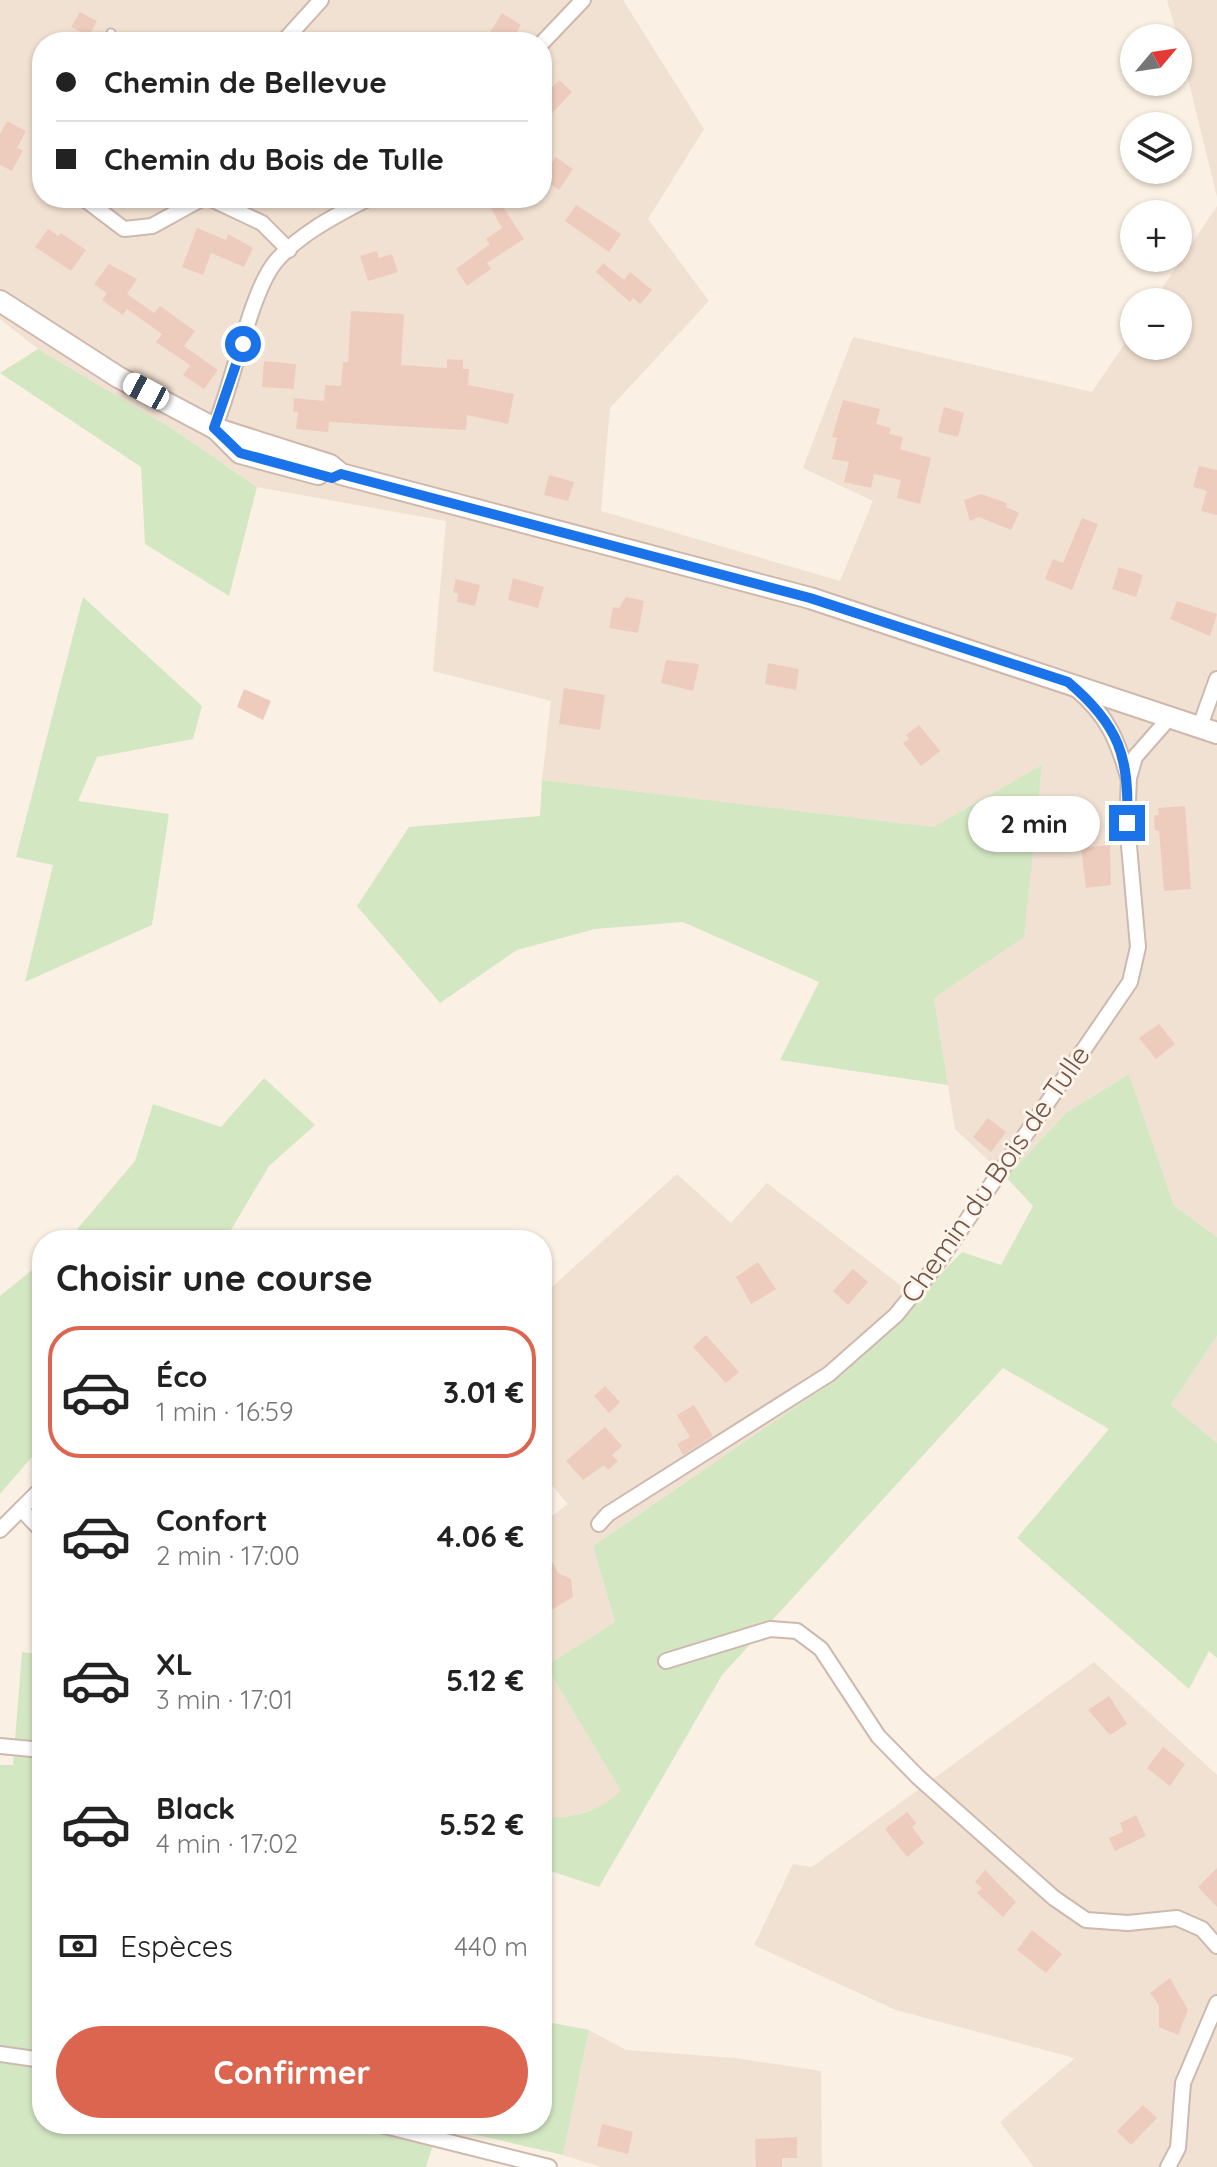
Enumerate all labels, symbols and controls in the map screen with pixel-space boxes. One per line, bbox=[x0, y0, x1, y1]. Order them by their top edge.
north arrow bbox=[1120, 24, 1192, 96]
map controls bbox=[1120, 24, 1192, 360]
text: Chemin de Bellevue bbox=[104, 63, 387, 101]
button: layers bbox=[1120, 112, 1192, 184]
text: Chemin du Bois de Tulle bbox=[104, 140, 444, 178]
button: + bbox=[1120, 200, 1192, 272]
button: − bbox=[1120, 288, 1192, 360]
route start bbox=[225, 326, 261, 362]
car bbox=[119, 369, 173, 413]
callout: 2 min bbox=[967, 795, 1099, 851]
route end bbox=[1109, 805, 1145, 841]
text: 2 min bbox=[1000, 807, 1068, 840]
street label: Chemin du Bois de Tulle bbox=[892, 1038, 1097, 1309]
text: Choisir une course bbox=[56, 1255, 373, 1300]
icon: car bbox=[60, 1356, 132, 1428]
text: Éco bbox=[156, 1357, 207, 1395]
text: 3.01 € bbox=[443, 1373, 524, 1411]
text: 1 min · 16:59 bbox=[156, 1395, 293, 1428]
icon: car bbox=[60, 1500, 132, 1572]
text: Confort bbox=[156, 1501, 268, 1539]
text: 4.06 € bbox=[437, 1517, 524, 1555]
text: 2 min · 17:00 bbox=[156, 1539, 300, 1572]
icon: car bbox=[60, 1644, 132, 1716]
text: XL bbox=[156, 1645, 193, 1683]
text: 5.12 € bbox=[446, 1661, 524, 1699]
text: 3 min · 17:01 bbox=[156, 1683, 293, 1716]
icon: car bbox=[60, 1788, 132, 1860]
text: Black bbox=[156, 1789, 235, 1827]
text: 5.52 € bbox=[439, 1805, 524, 1843]
text: 4 min · 17:02 bbox=[156, 1827, 298, 1860]
icon: cash bbox=[56, 1924, 100, 1968]
text: Espèces bbox=[120, 1927, 233, 1965]
text: 440 m bbox=[454, 1930, 528, 1963]
button: Confirmer bbox=[56, 2026, 528, 2118]

